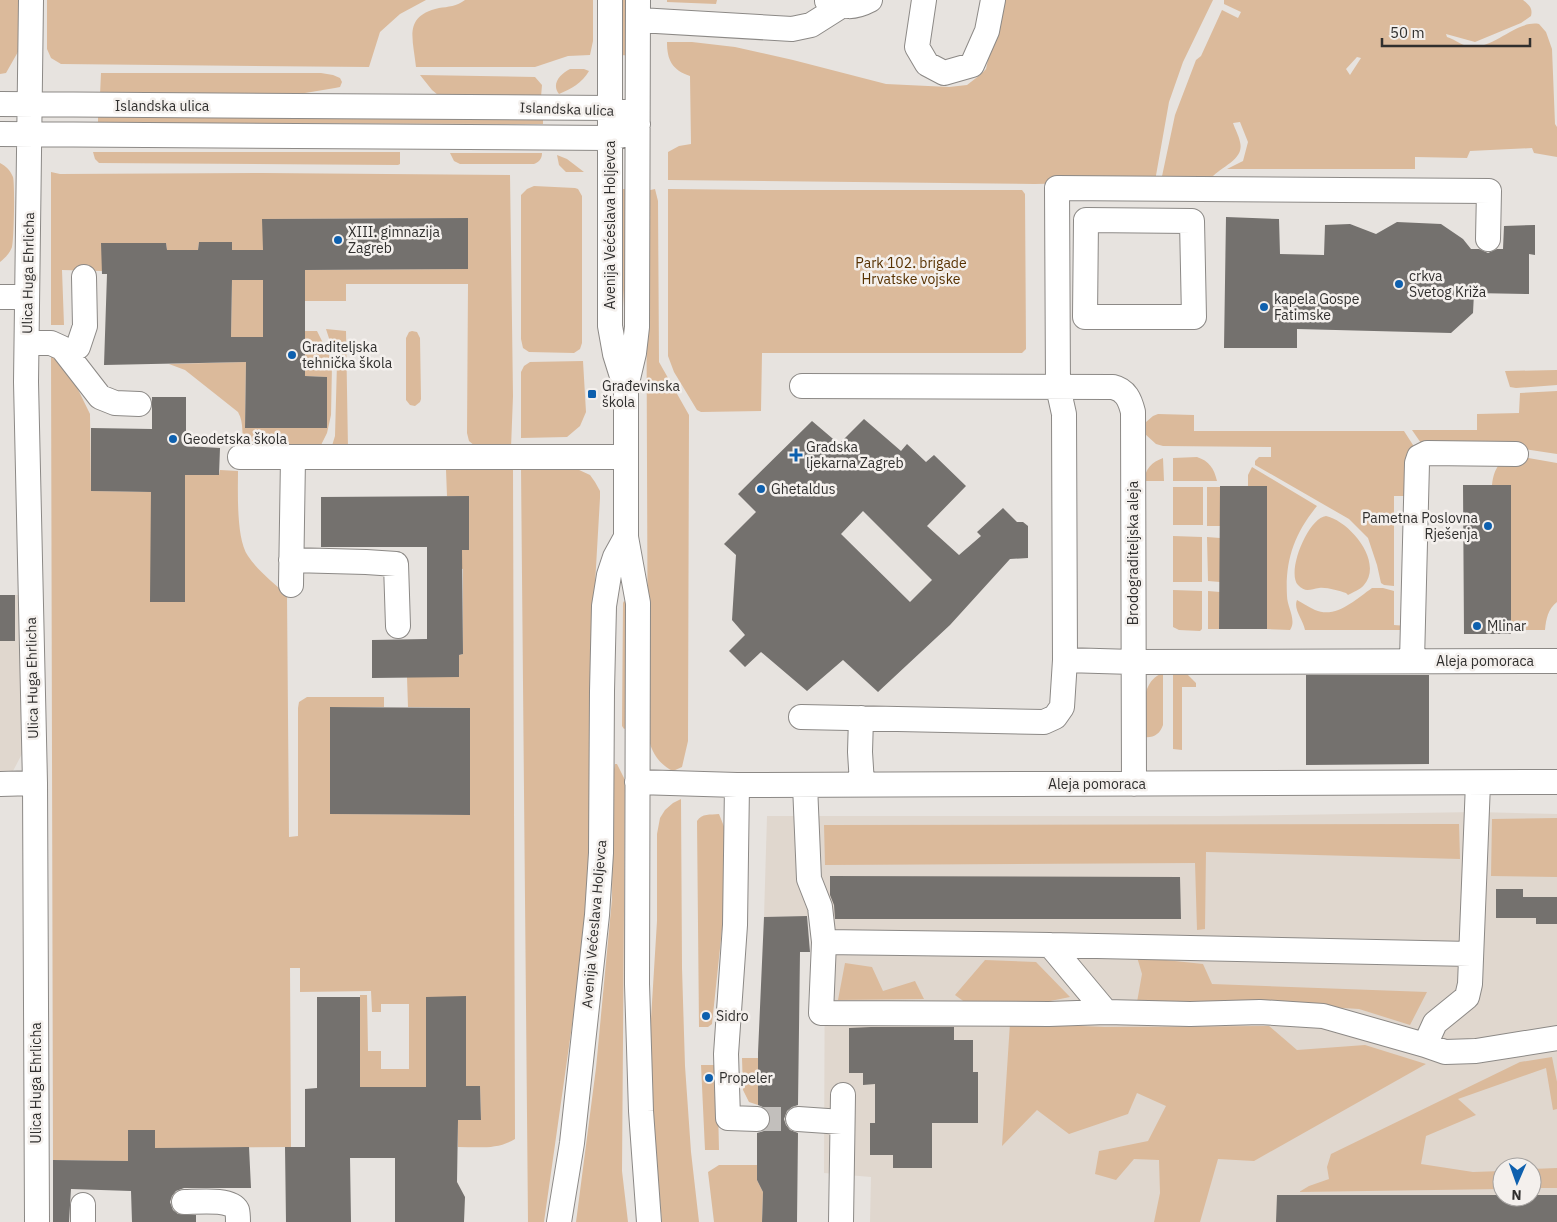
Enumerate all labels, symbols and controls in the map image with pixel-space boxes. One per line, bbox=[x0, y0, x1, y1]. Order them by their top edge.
scale bar bbox=[1382, 15, 1530, 47]
text: 50 m bbox=[1390, 23, 1425, 42]
street label: Islandska ulica bbox=[115, 97, 210, 115]
street label: Islandska ulica bbox=[519, 98, 615, 120]
street label: Avenija Većeslava Holjevca bbox=[601, 140, 619, 309]
street label: Ulica Huga Ehrlicha bbox=[18, 212, 38, 334]
place label: XIII. gimnazija Zagreb bbox=[348, 223, 441, 257]
marker: XIII. gimnazija Zagreb bbox=[332, 234, 344, 246]
park label: Park 102. brigade Hrvatske vojske bbox=[855, 254, 967, 288]
place label: crkva Svetog Križa bbox=[1409, 267, 1487, 301]
marker: crkva Svetog Križa bbox=[1393, 278, 1405, 290]
place label: kapela Gospe Fatimske bbox=[1274, 290, 1360, 324]
marker: kapela Gospe Fatimske bbox=[1258, 301, 1270, 313]
place label: Graditeljska tehnička škola bbox=[302, 338, 393, 372]
marker: Graditeljska tehnička škola bbox=[286, 349, 298, 361]
place label: Građevinska škola bbox=[602, 377, 680, 411]
marker: Građevinska škola bbox=[586, 388, 598, 400]
place label: Geodetska škola bbox=[183, 430, 287, 448]
marker: Geodetska škola bbox=[167, 433, 179, 445]
place label: Gradska ljekarna Zagreb bbox=[806, 438, 904, 472]
marker: Gradska ljekarna Zagreb bbox=[790, 449, 802, 461]
place label: Ghetaldus bbox=[771, 480, 836, 498]
street label: Brodograditeljska aleja bbox=[1124, 480, 1142, 625]
marker: Ghetaldus bbox=[755, 483, 767, 495]
place label: Pametna Poslovna Rješenja bbox=[1362, 509, 1479, 543]
marker: Pametna Poslovna Rješenja bbox=[1482, 520, 1494, 532]
street label: Ulica Huga Ehrlicha bbox=[22, 617, 42, 739]
place label: Mlinar bbox=[1487, 617, 1526, 635]
marker: Mlinar bbox=[1471, 620, 1483, 632]
street label: Aleja pomoraca bbox=[1436, 652, 1534, 670]
street label: Aleja pomoraca bbox=[1048, 775, 1146, 793]
street label: Avenija Većeslava Holjevca bbox=[578, 839, 610, 1009]
place label: Sidro bbox=[716, 1007, 749, 1025]
marker: Sidro bbox=[700, 1010, 712, 1022]
street label: Ulica Huga Ehrlicha bbox=[27, 1022, 45, 1144]
place label: Propeler bbox=[719, 1069, 773, 1087]
marker: Propeler bbox=[703, 1072, 715, 1084]
north arrow bbox=[1492, 1157, 1542, 1207]
text: N bbox=[1511, 1186, 1522, 1204]

